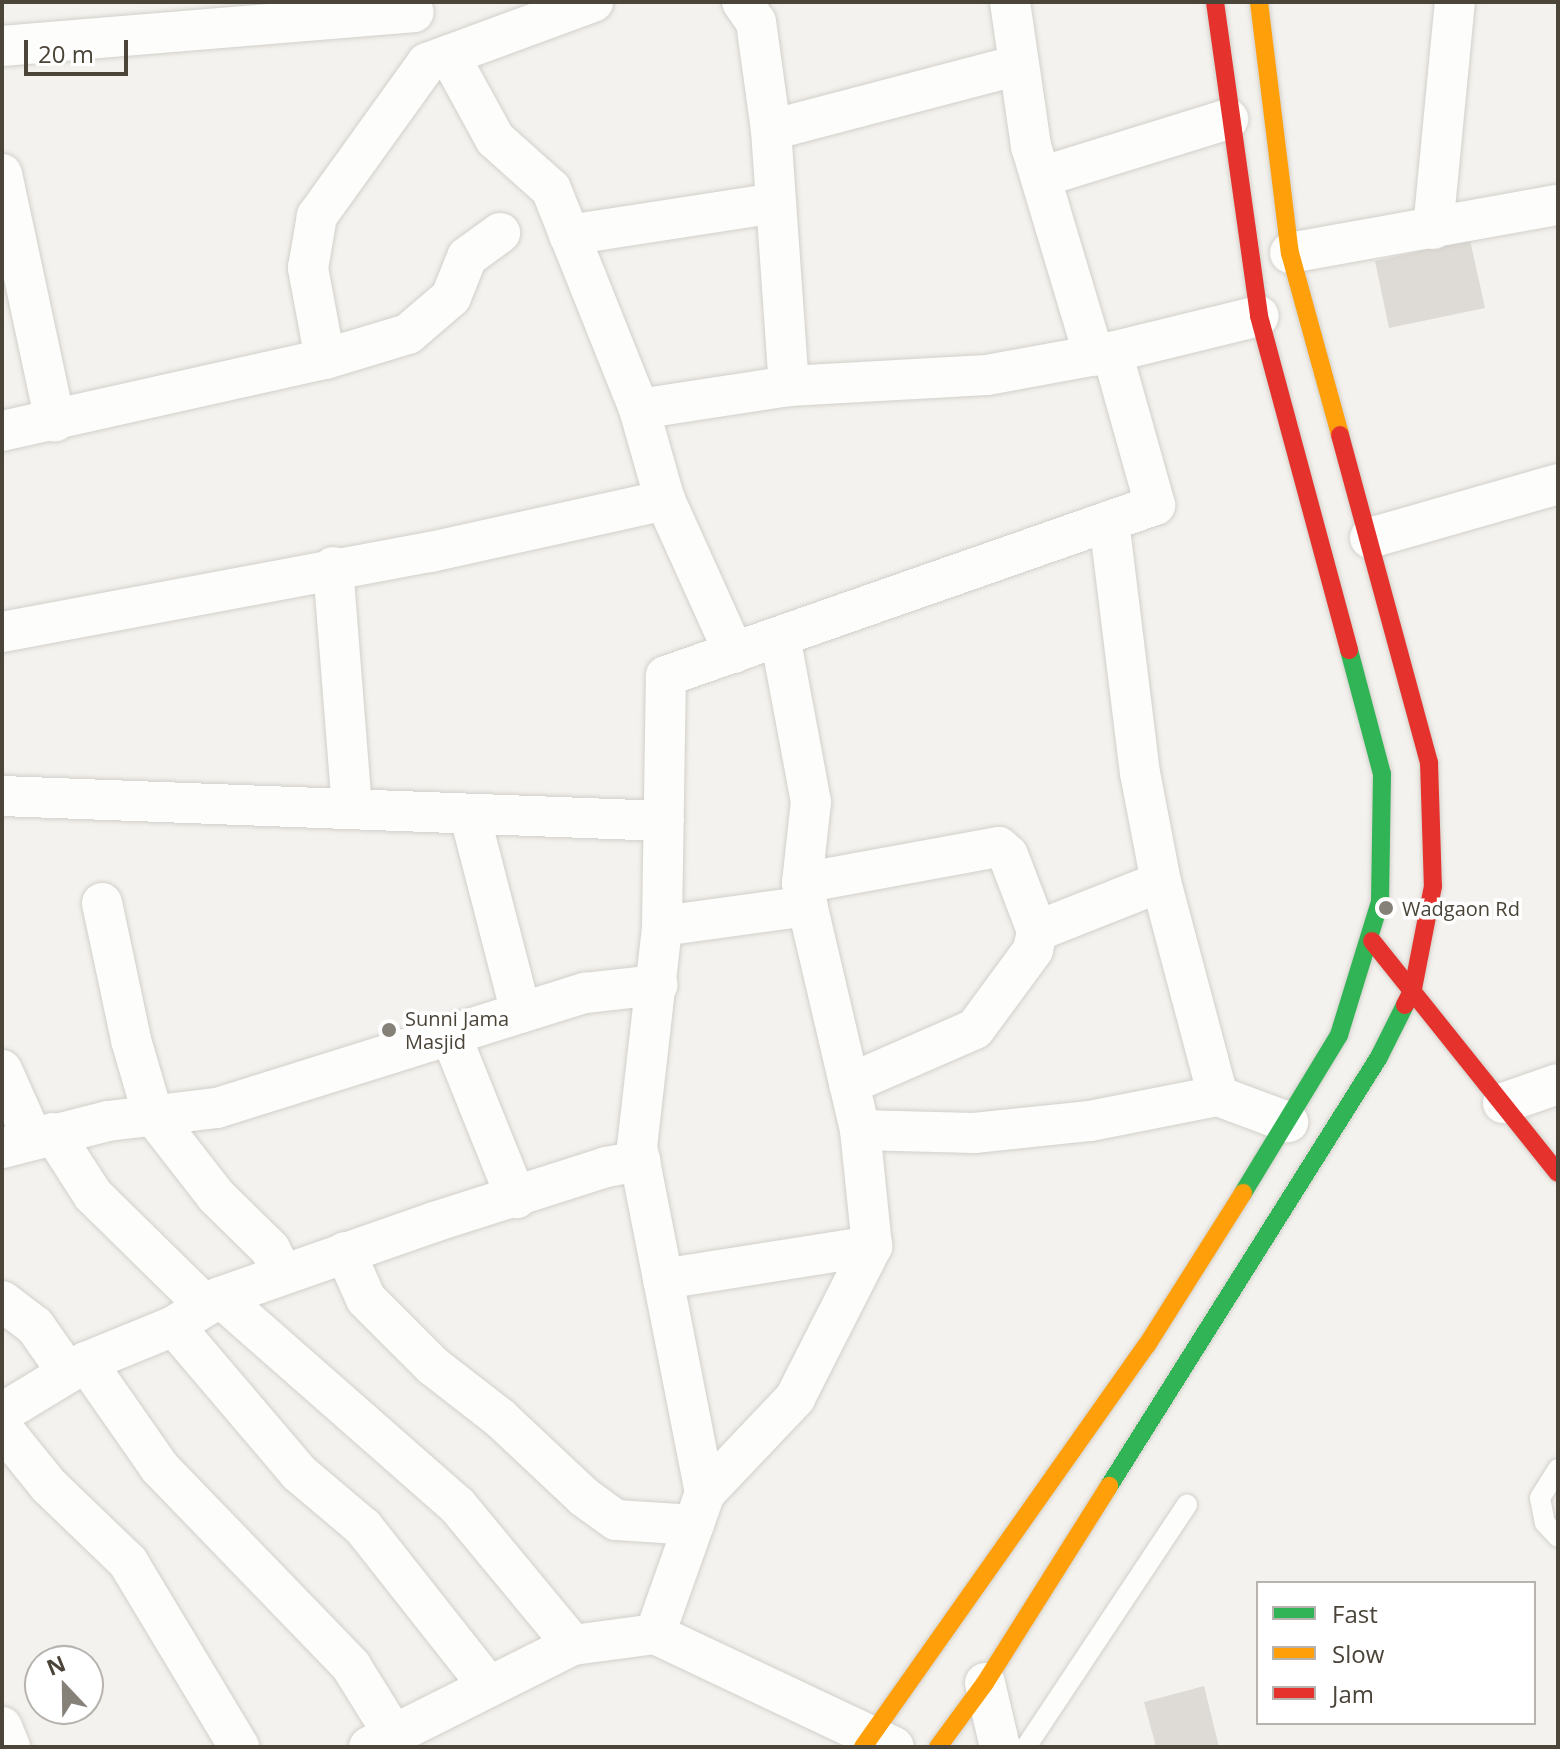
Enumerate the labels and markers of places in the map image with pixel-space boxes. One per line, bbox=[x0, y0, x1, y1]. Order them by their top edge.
place label: Wadgaon Rd bbox=[1402, 896, 1520, 920]
marker: Wadgaon Rd bbox=[1377, 899, 1395, 917]
place label: Sunni Jama Masjid bbox=[405, 1006, 509, 1053]
marker: Sunni Jama Masjid bbox=[380, 1021, 398, 1039]

